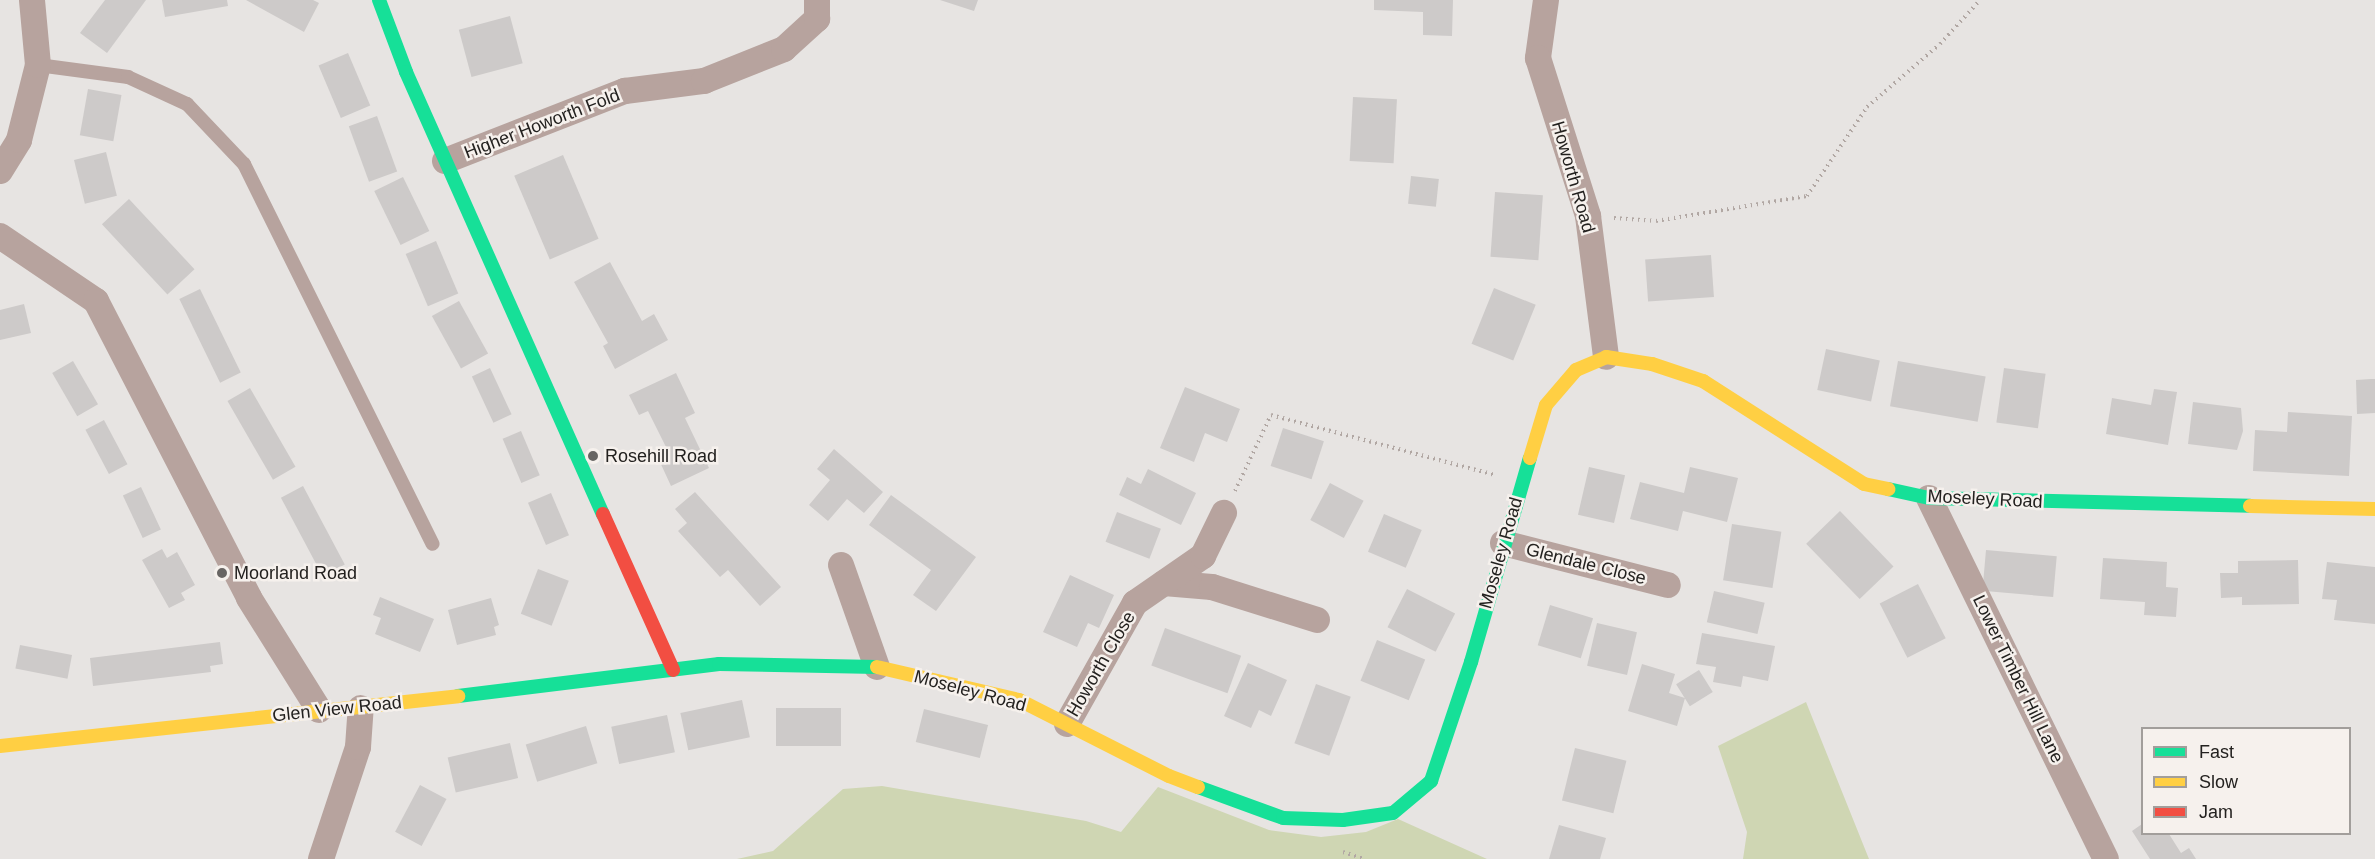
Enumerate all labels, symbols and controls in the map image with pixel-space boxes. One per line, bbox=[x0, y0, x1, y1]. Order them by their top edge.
street label: Higher Howorth Fold bbox=[461, 84, 623, 164]
street label: Howorth Road bbox=[1547, 119, 1599, 235]
place label: Rosehill Road bbox=[605, 445, 717, 467]
marker: Rosehill Road bbox=[586, 449, 600, 463]
street label: Moseley Road bbox=[1927, 485, 2043, 513]
street label: Moseley Road bbox=[1475, 495, 1527, 611]
street label: Glendale Close bbox=[1524, 539, 1648, 589]
place label: Moorland Road bbox=[234, 562, 357, 584]
marker: Moorland Road bbox=[215, 566, 229, 580]
street label: Lower Timber Hill Lane bbox=[1968, 591, 2068, 767]
street label: Howorth Close bbox=[1062, 607, 1140, 721]
street label: Moseley Road bbox=[912, 666, 1028, 716]
street label: Glen View Road bbox=[271, 691, 403, 727]
legend bbox=[2141, 727, 2351, 835]
text: Fast bbox=[2199, 742, 2234, 762]
text: Slow bbox=[2199, 772, 2238, 792]
text: Jam bbox=[2199, 802, 2233, 822]

